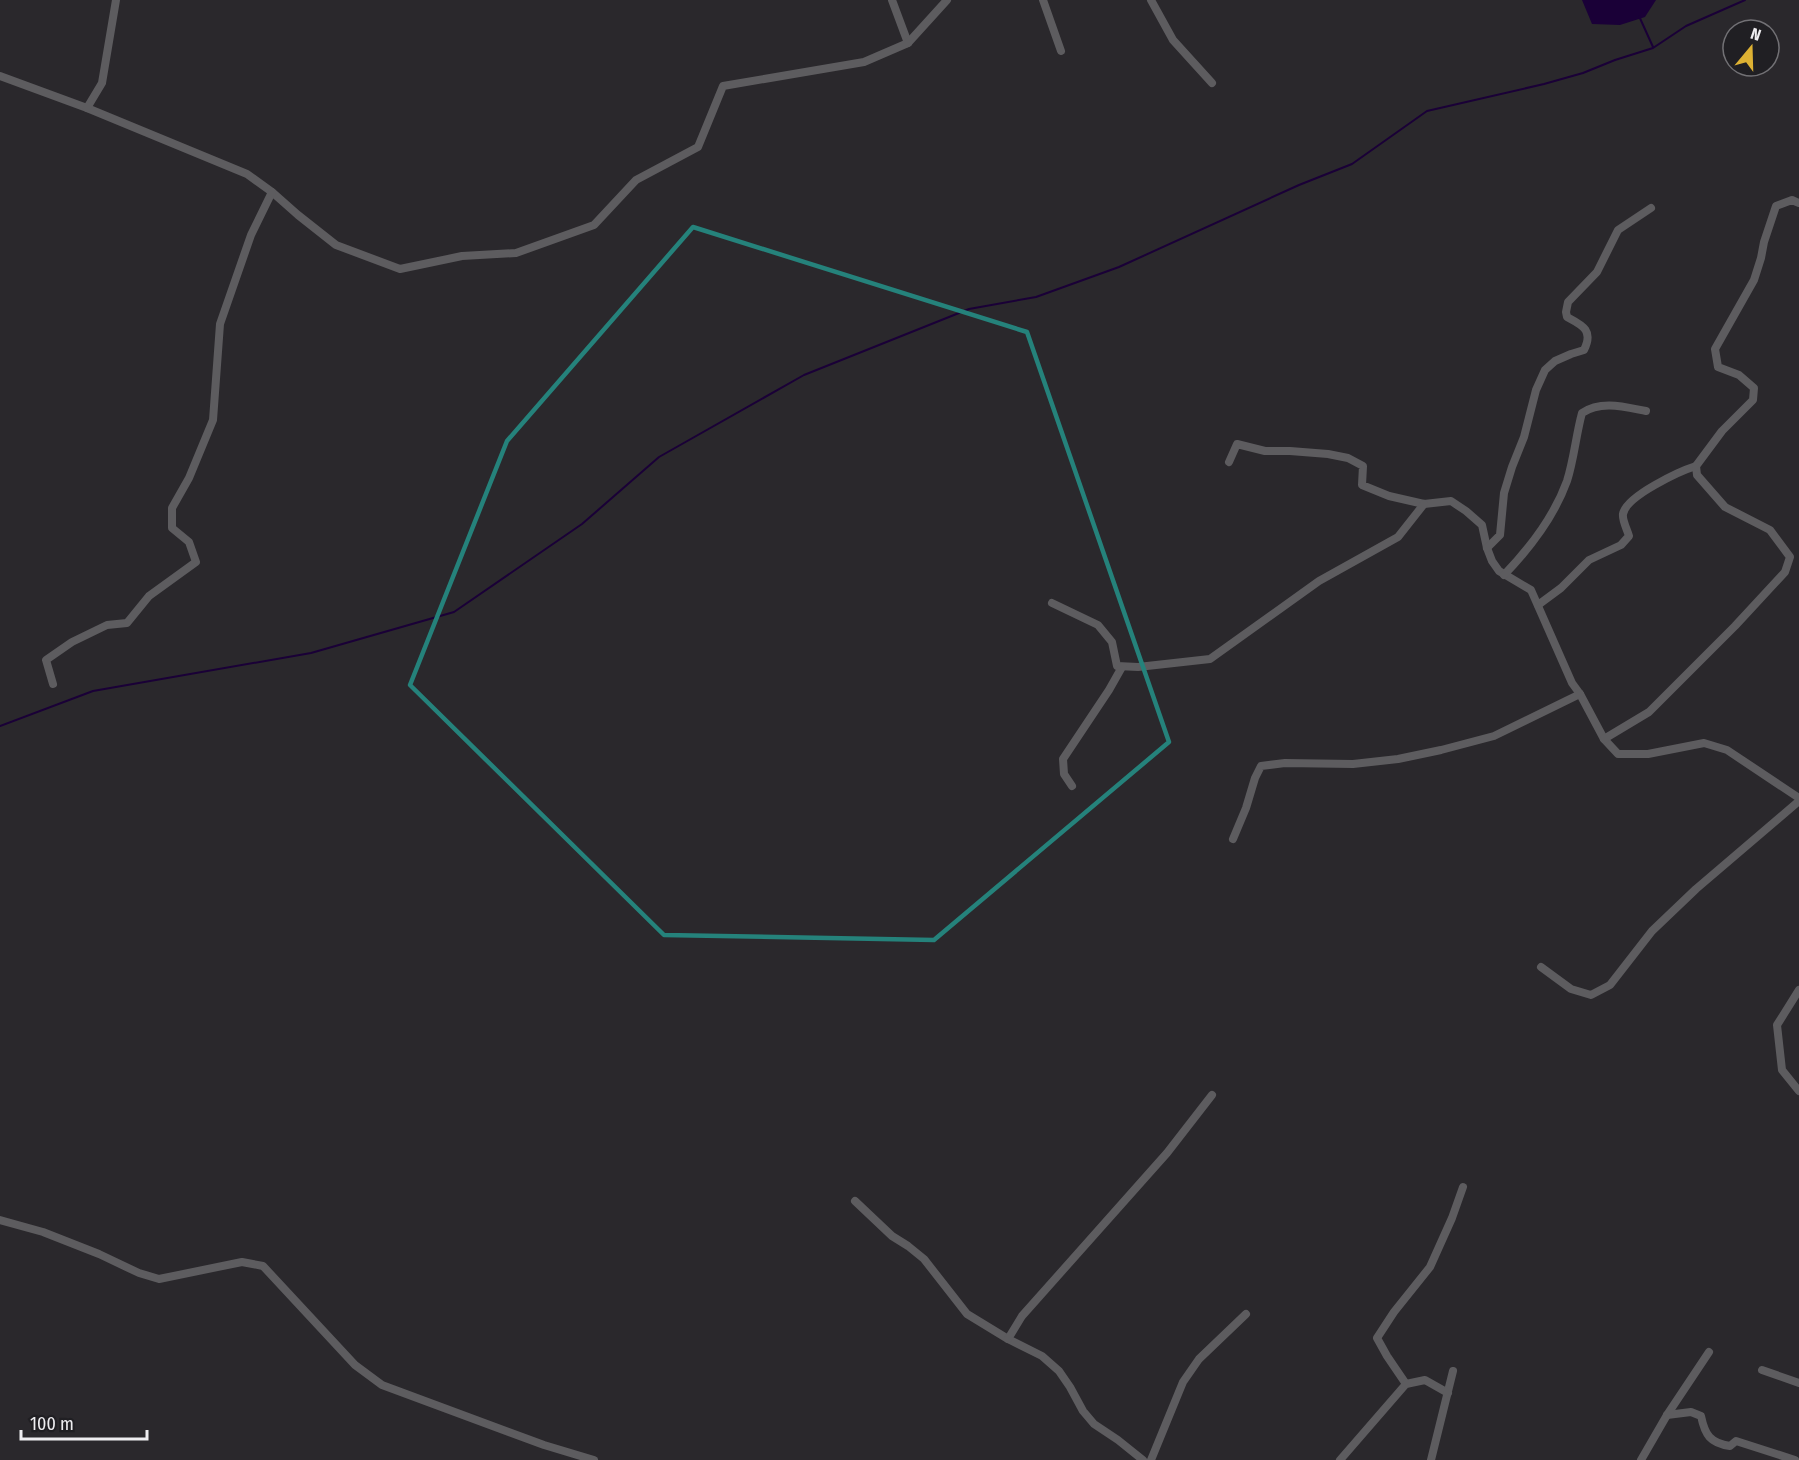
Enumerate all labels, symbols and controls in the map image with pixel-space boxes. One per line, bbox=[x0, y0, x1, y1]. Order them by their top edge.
north arrow bbox=[1721, 18, 1781, 78]
text: N bbox=[1748, 24, 1763, 45]
scale bar bbox=[21, 1403, 147, 1441]
text: 100 m bbox=[30, 1413, 74, 1435]

